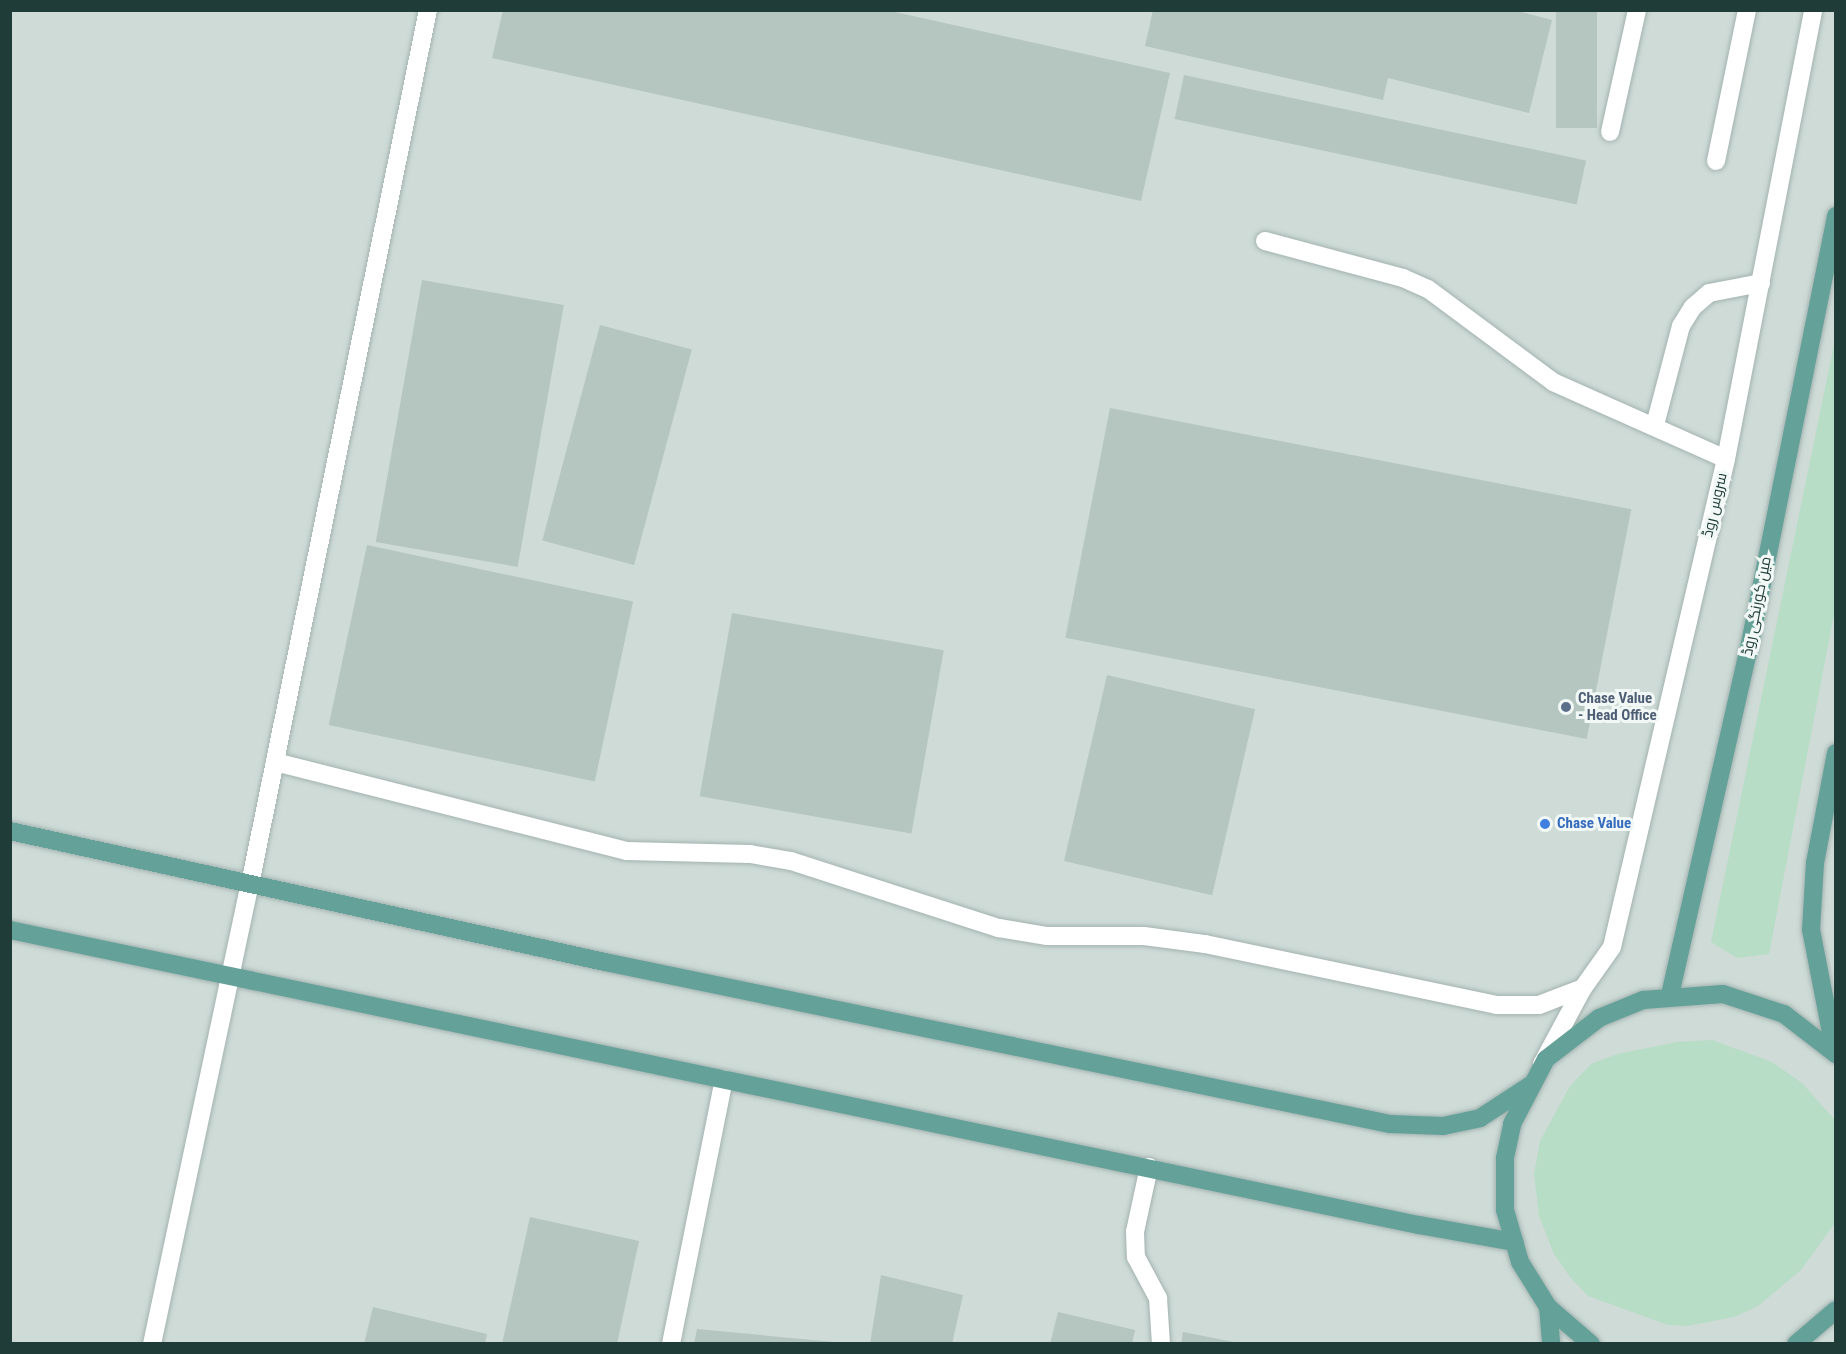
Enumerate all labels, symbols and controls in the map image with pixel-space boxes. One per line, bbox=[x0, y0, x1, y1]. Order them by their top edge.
street label: سروس روڈ bbox=[1699, 471, 1731, 539]
street label: مین کورنگی روڈ bbox=[1739, 555, 1775, 657]
place label: Chase Value - Head Office bbox=[1578, 689, 1657, 724]
marker: Chase Value - Head Office bbox=[1559, 700, 1573, 714]
place label: Chase Value bbox=[1557, 815, 1631, 833]
marker: Chase Value bbox=[1538, 817, 1552, 831]

